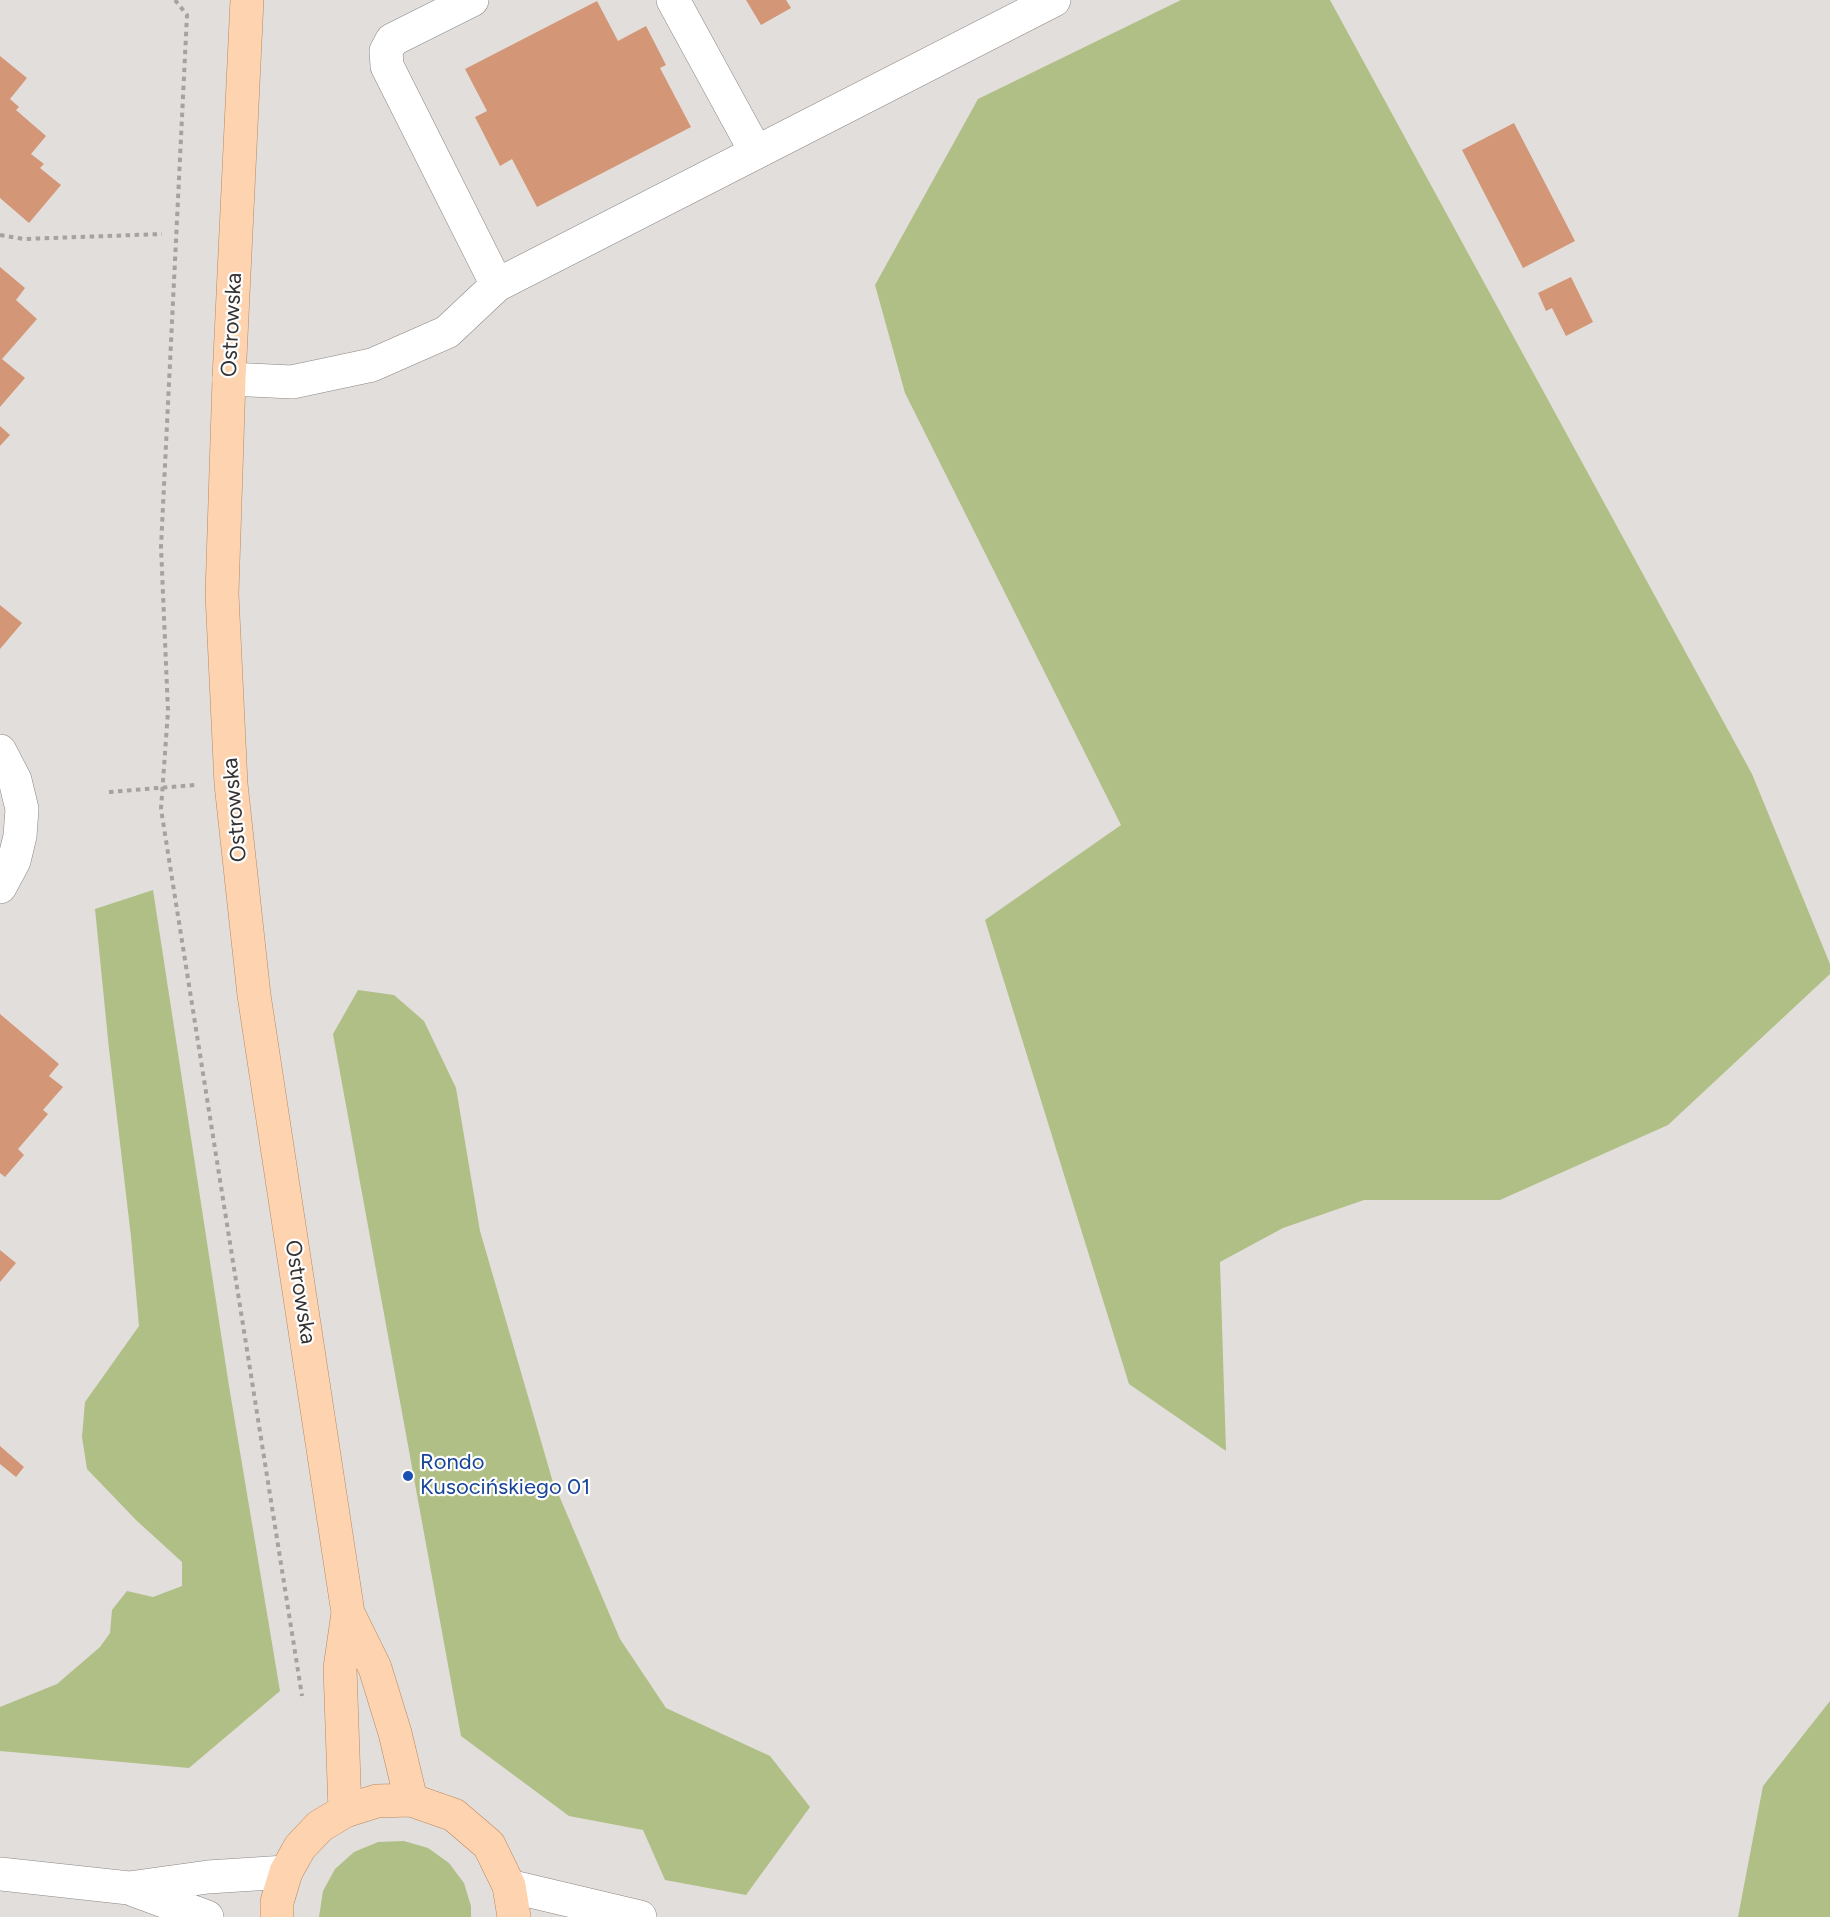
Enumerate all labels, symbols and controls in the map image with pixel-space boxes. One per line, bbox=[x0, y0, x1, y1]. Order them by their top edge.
street label: Ostrowska bbox=[216, 272, 248, 378]
street label: Ostrowska bbox=[217, 757, 253, 863]
street label: Ostrowska bbox=[279, 1238, 321, 1346]
place label: Rondo Kusocińskiego 01 bbox=[420, 1450, 590, 1502]
marker: Rondo Kusocińskiego 01 bbox=[401, 1469, 415, 1483]

